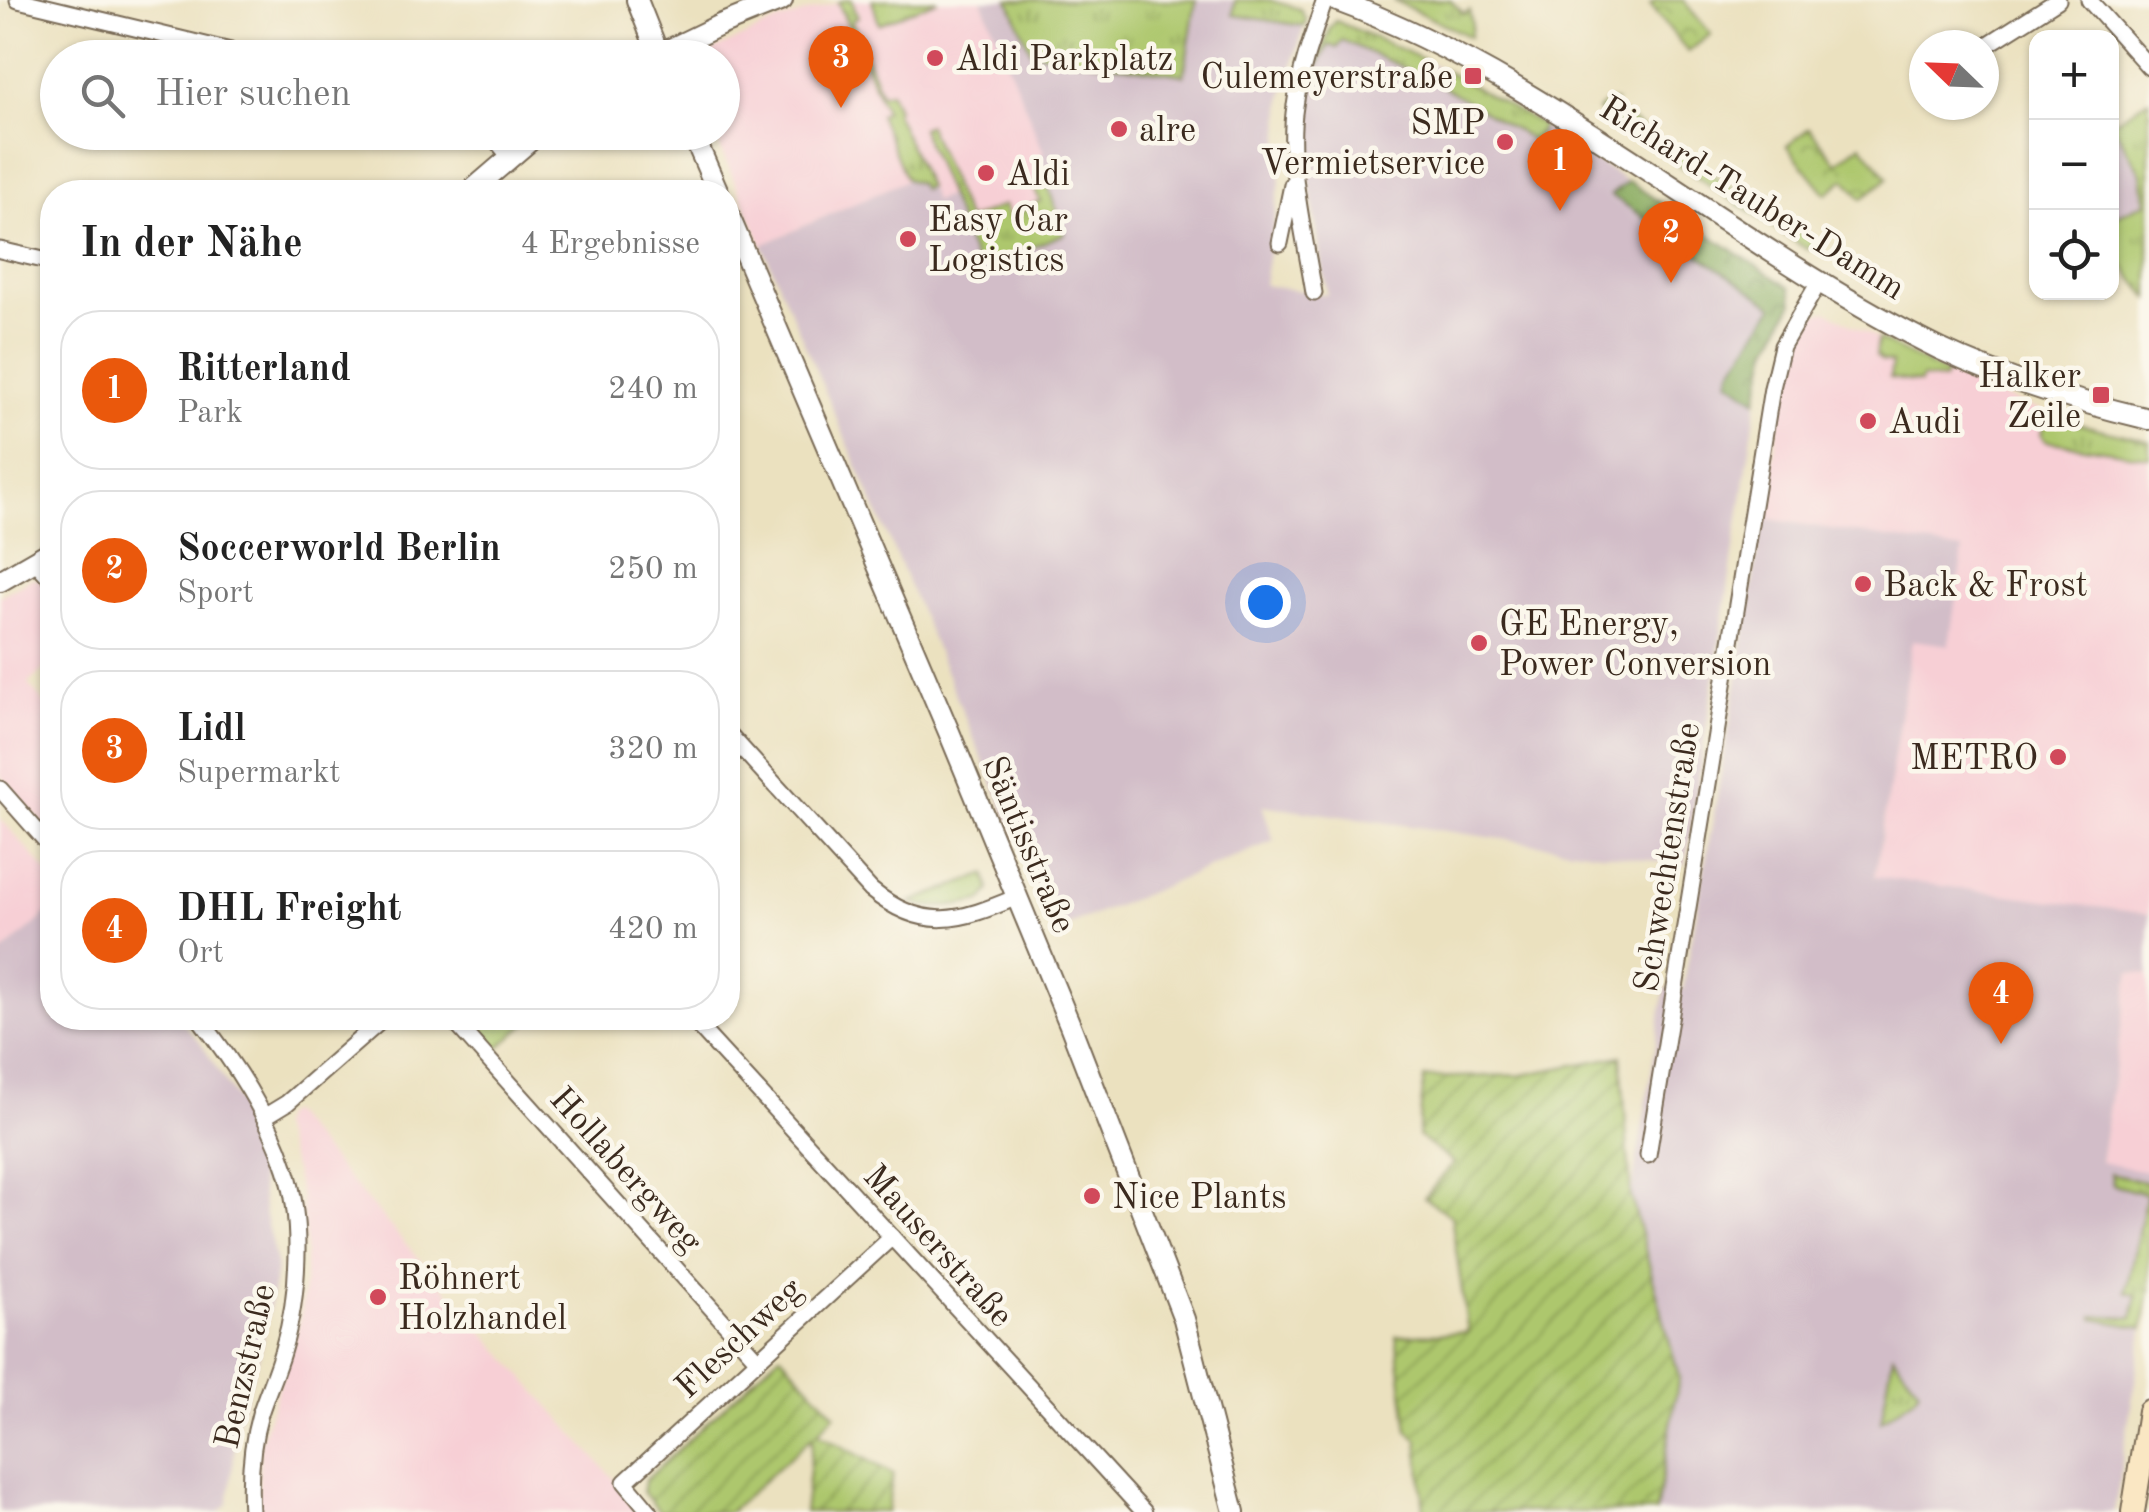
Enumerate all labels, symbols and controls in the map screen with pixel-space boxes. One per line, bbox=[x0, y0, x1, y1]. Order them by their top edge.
pin: 3 bbox=[808, 26, 874, 108]
north arrow bbox=[1909, 30, 1999, 120]
map controls bbox=[2029, 30, 2119, 300]
button: + bbox=[2029, 30, 2119, 120]
search box bbox=[40, 40, 740, 150]
place label: Aldi Parkplatz bbox=[955, 43, 1173, 78]
marker: Aldi Parkplatz bbox=[924, 47, 946, 69]
place label: Culemeyerstraße bbox=[1201, 61, 1453, 96]
marker: Culemeyerstraße bbox=[1462, 65, 1484, 87]
icon: search bbox=[75, 68, 130, 123]
text: Hier suchen bbox=[155, 76, 351, 114]
street label: Richard-Tauber-Damm bbox=[1593, 91, 1910, 307]
place label: SMP Vermietservice bbox=[1260, 107, 1485, 182]
place label: alre bbox=[1139, 114, 1196, 149]
marker: alre bbox=[1108, 118, 1130, 140]
button: − bbox=[2029, 120, 2119, 210]
pin: 1 bbox=[1528, 128, 1592, 211]
marker: SMP Vermietservice bbox=[1494, 131, 1516, 153]
place label: Aldi bbox=[1006, 158, 1070, 193]
marker: Aldi bbox=[975, 162, 997, 184]
pin: 2 bbox=[1638, 200, 1704, 283]
place label: Easy Car Logistics bbox=[928, 204, 1068, 279]
button: locate bbox=[2029, 210, 2119, 300]
text: In der Nähe bbox=[80, 224, 303, 266]
marker: Easy Car Logistics bbox=[897, 228, 919, 250]
text: 4 Ergebnisse bbox=[520, 229, 700, 261]
text: Ritterland bbox=[177, 351, 351, 389]
place label: Halker Zeile bbox=[1978, 360, 2081, 435]
text: 1 bbox=[105, 374, 124, 406]
text: 240 m bbox=[608, 374, 698, 406]
marker: Halker Zeile bbox=[2090, 384, 2112, 406]
text: Park bbox=[177, 398, 243, 430]
place label: Audi bbox=[1888, 406, 1961, 441]
marker: Audi bbox=[1857, 410, 1879, 432]
text: Soccerworld Berlin bbox=[177, 531, 501, 569]
text: 2 bbox=[105, 554, 124, 586]
text: 250 m bbox=[608, 554, 698, 586]
place label: Back & Frost bbox=[1883, 569, 2088, 604]
marker: Back & Frost bbox=[1852, 573, 1874, 595]
your location bbox=[1240, 577, 1291, 628]
text: Sport bbox=[177, 578, 254, 610]
place label: GE Energy, Power Conversion bbox=[1499, 608, 1771, 683]
marker: GE Energy, Power Conversion bbox=[1468, 632, 1490, 654]
text: Lidl bbox=[177, 711, 246, 749]
street label: Schwechtenstraße bbox=[1630, 720, 1707, 995]
text: 3 bbox=[105, 734, 124, 766]
text: 320 m bbox=[608, 734, 698, 766]
place label: METRO bbox=[1910, 742, 2038, 777]
marker: METRO bbox=[2047, 746, 2069, 768]
street label: Säntisstraße bbox=[975, 751, 1081, 939]
text: Supermarkt bbox=[177, 758, 341, 790]
text: DHL Freight bbox=[177, 891, 402, 929]
text: 4 bbox=[105, 914, 124, 946]
text: 420 m bbox=[608, 914, 698, 946]
text: Ort bbox=[177, 938, 224, 970]
pin: 4 bbox=[1968, 962, 2034, 1044]
street label: Hollabergweg bbox=[542, 1081, 708, 1260]
street label: Mauserstraße bbox=[856, 1159, 1019, 1334]
place label: Nice Plants bbox=[1112, 1181, 1286, 1216]
marker: Nice Plants bbox=[1081, 1185, 1103, 1207]
place label: Röhnert Holzhandel bbox=[398, 1262, 567, 1337]
street label: Fleschweg bbox=[670, 1272, 810, 1406]
street label: Benzstraße bbox=[210, 1281, 282, 1452]
marker: Röhnert Holzhandel bbox=[367, 1286, 389, 1308]

